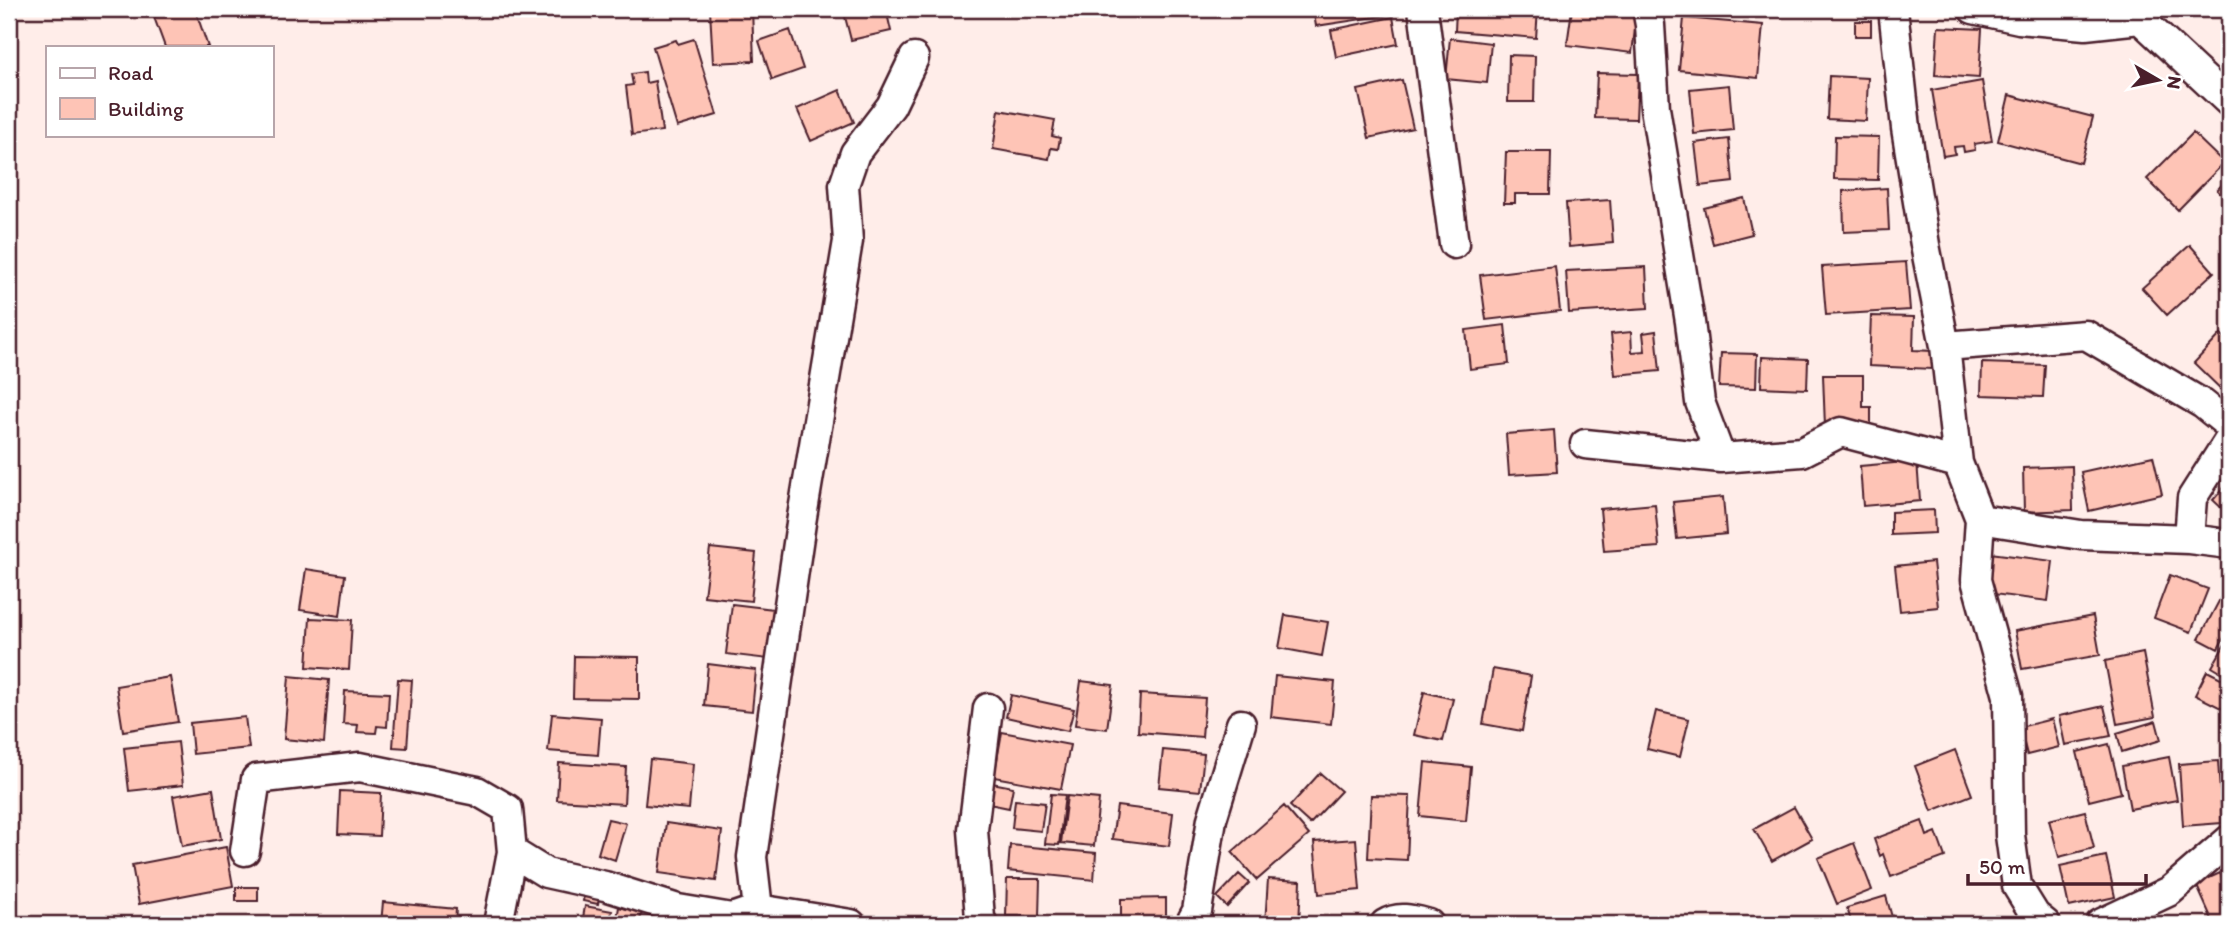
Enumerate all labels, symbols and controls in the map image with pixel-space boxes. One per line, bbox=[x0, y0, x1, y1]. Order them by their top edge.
legend bbox=[46, 46, 273, 136]
north arrow bbox=[2122, 46, 2192, 116]
text: Road bbox=[108, 60, 154, 85]
text: N bbox=[2162, 74, 2187, 91]
text: Building bbox=[108, 96, 184, 121]
scale bar bbox=[1968, 842, 2147, 886]
text: 50 m bbox=[1979, 854, 2026, 879]

